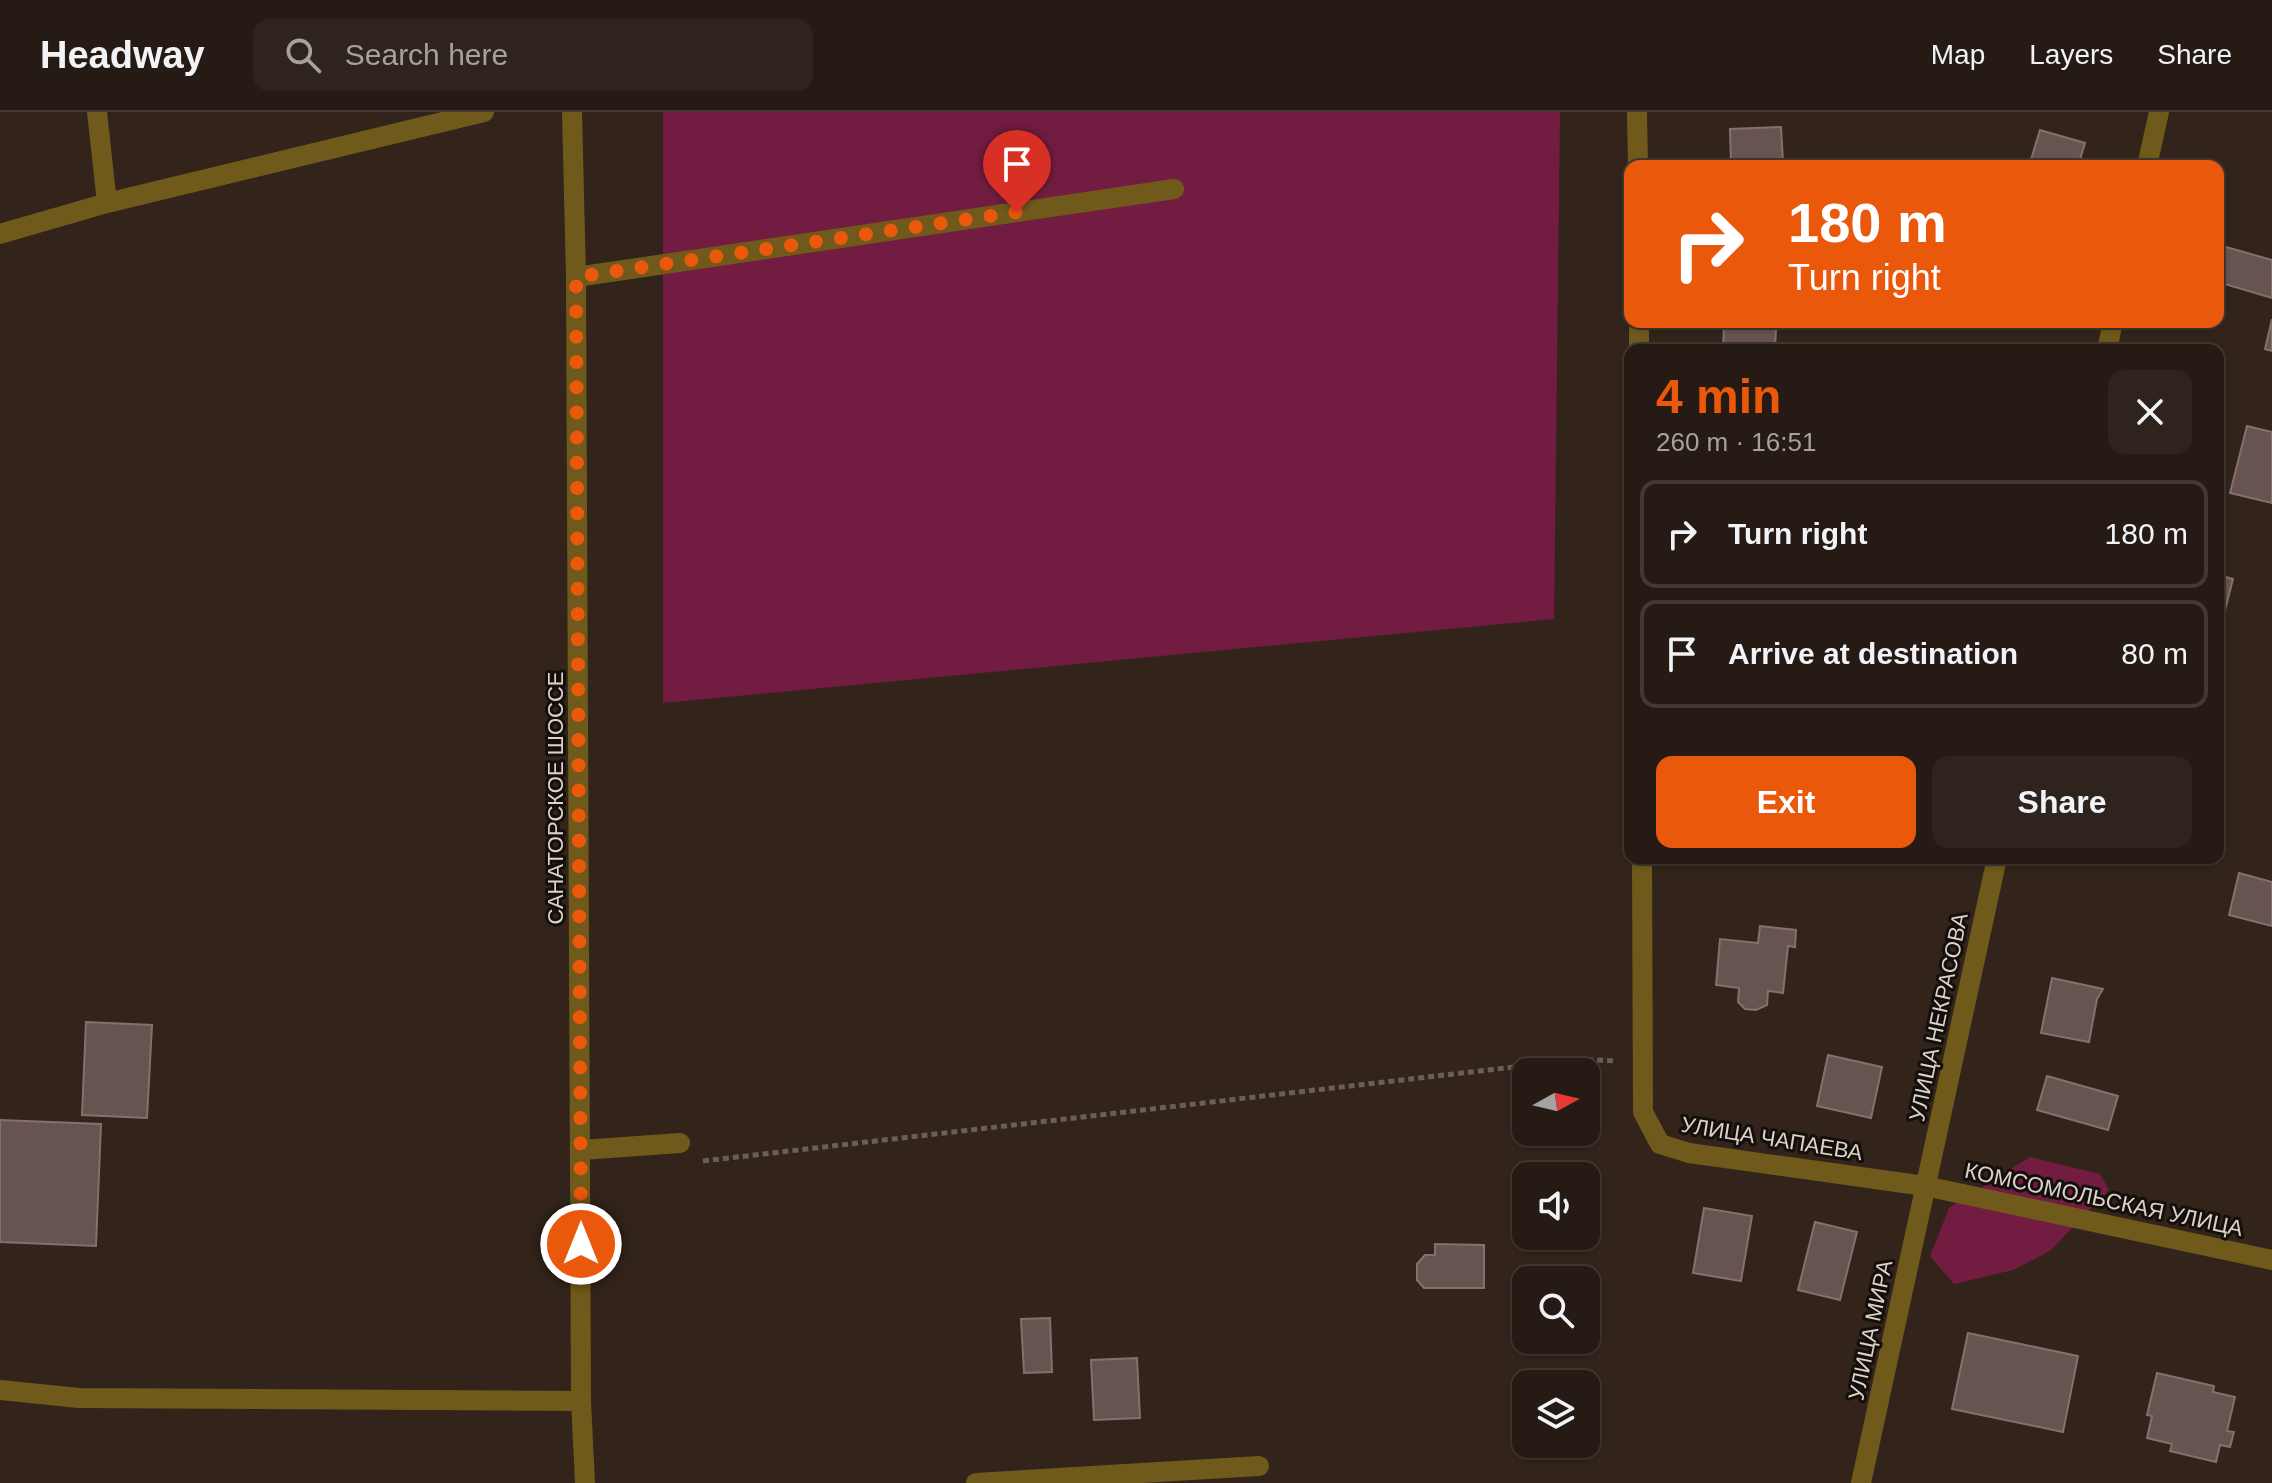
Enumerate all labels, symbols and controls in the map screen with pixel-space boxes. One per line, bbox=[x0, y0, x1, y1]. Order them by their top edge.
search box bbox=[253, 19, 813, 91]
icon: search bbox=[281, 33, 325, 77]
text: Headway bbox=[40, 34, 205, 76]
text: Search here bbox=[345, 38, 508, 71]
text: Map bbox=[1931, 39, 1985, 70]
text: Layers bbox=[2029, 39, 2113, 70]
text: Share bbox=[2157, 39, 2232, 70]
pin bbox=[983, 130, 1051, 212]
icon: arrive bbox=[995, 142, 1039, 186]
text: 180 m bbox=[1788, 191, 1947, 254]
icon: right bbox=[1656, 192, 1760, 296]
text: Turn right bbox=[1788, 257, 1941, 298]
text: 4 min bbox=[1656, 370, 1781, 423]
button: close bbox=[2108, 370, 2192, 454]
text: 260 m · 16:51 bbox=[1656, 427, 1816, 457]
icon: right bbox=[1660, 512, 1704, 556]
text: Turn right bbox=[1728, 517, 1867, 550]
text: 180 m bbox=[2105, 517, 2188, 550]
icon: arrive bbox=[1660, 632, 1704, 676]
text: Arrive at destination bbox=[1728, 637, 2018, 670]
text: 80 m bbox=[2121, 637, 2188, 670]
street label: САНАТОРСКОЕ ШОССЕ bbox=[543, 672, 568, 925]
button: Exit bbox=[1656, 756, 1916, 848]
button: Share bbox=[1932, 756, 2192, 848]
street label: УЛИЦА НЕКРАСОВА bbox=[1904, 910, 1973, 1124]
north arrow bbox=[1512, 1058, 1600, 1146]
map controls bbox=[1512, 1058, 1600, 1458]
street label: УЛИЦА ЧАПАЕВА bbox=[1679, 1112, 1865, 1165]
street label: КОМСОМОЛЬСКАЯ УЛИЦА bbox=[1962, 1158, 2246, 1241]
button: sound bbox=[1512, 1162, 1600, 1250]
position arrow bbox=[539, 1202, 623, 1286]
street label: УЛИЦА МИРА bbox=[1843, 1257, 1898, 1402]
button: search bbox=[1512, 1266, 1600, 1354]
button: layers bbox=[1512, 1370, 1600, 1458]

